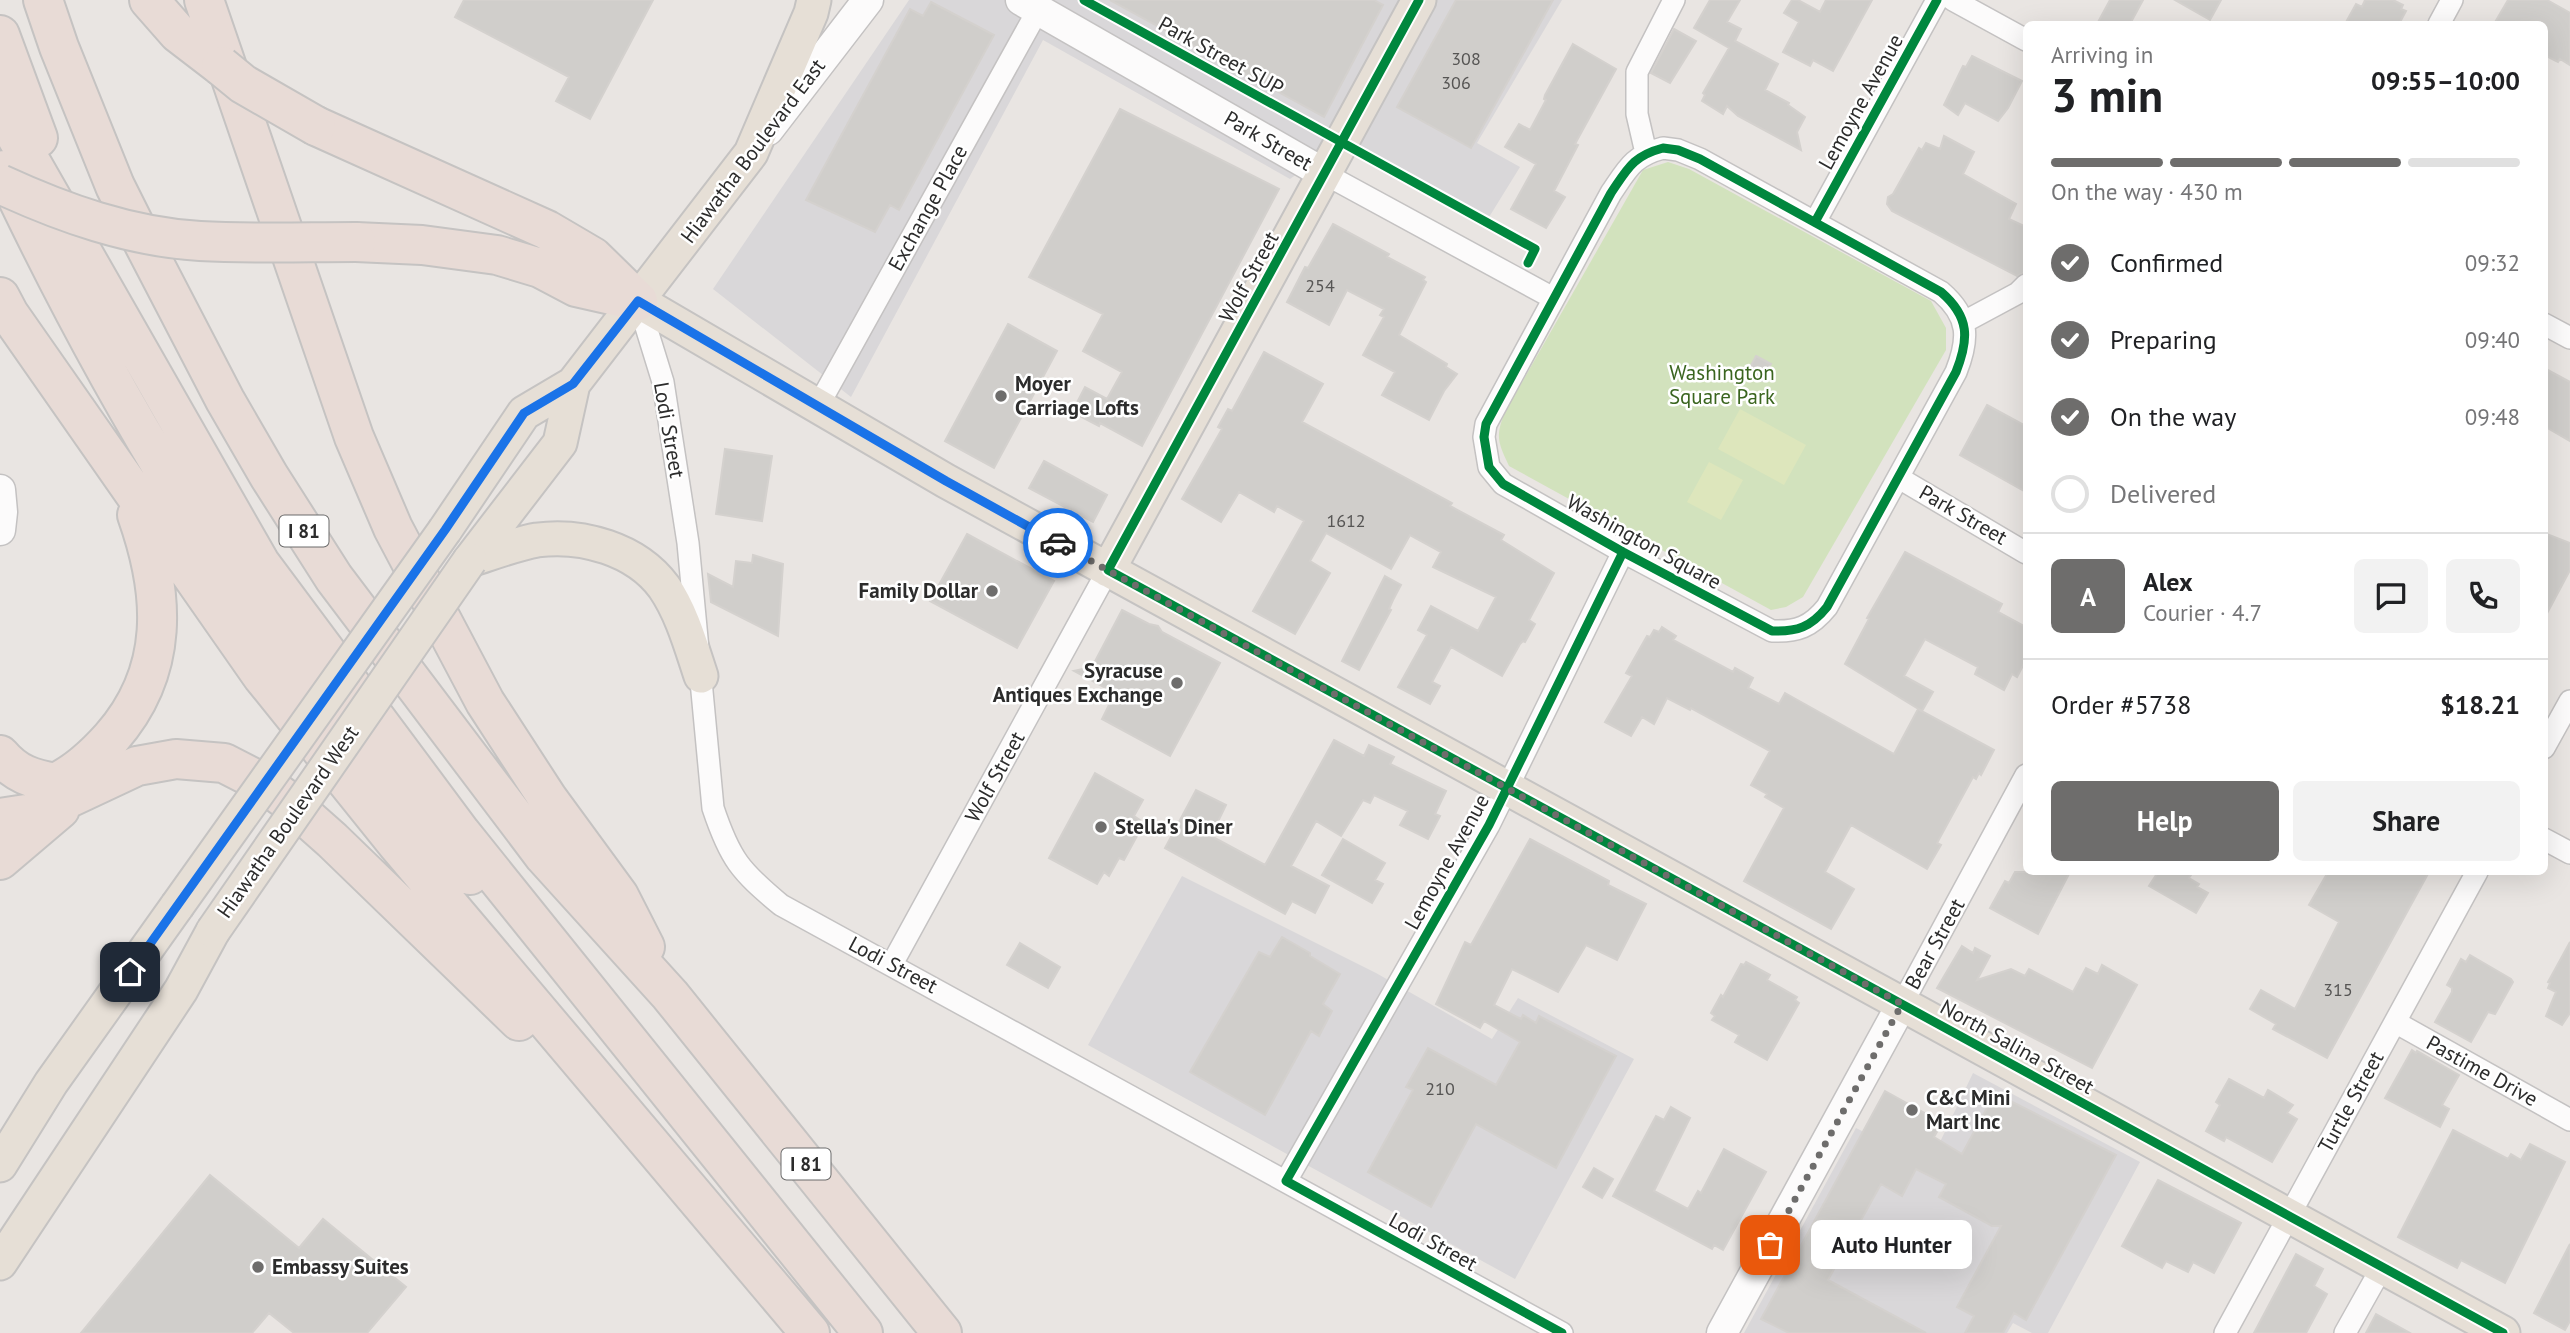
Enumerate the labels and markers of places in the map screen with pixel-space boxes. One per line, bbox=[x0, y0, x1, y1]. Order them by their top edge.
place label: Moyer Carriage Lofts bbox=[1015, 370, 1139, 421]
marker: Moyer Carriage Lofts bbox=[993, 388, 1009, 404]
place label: Family Dollar bbox=[859, 577, 979, 604]
marker: Family Dollar bbox=[984, 583, 1000, 599]
place label: Syracuse Antiques Exchange bbox=[993, 657, 1163, 708]
marker: Syracuse Antiques Exchange bbox=[1169, 675, 1185, 691]
place label: Stella's Diner bbox=[1115, 813, 1233, 840]
marker: Stella's Diner bbox=[1093, 819, 1109, 835]
pin bbox=[100, 942, 160, 1002]
place label: C&C Mini Mart Inc bbox=[1926, 1084, 2011, 1135]
marker: C&C Mini Mart Inc bbox=[1904, 1102, 1920, 1118]
pin bbox=[1740, 1215, 1800, 1275]
callout: Auto Hunter bbox=[1812, 1220, 1973, 1270]
place label: Embassy Suites bbox=[272, 1253, 409, 1280]
marker: Embassy Suites bbox=[250, 1259, 266, 1275]

